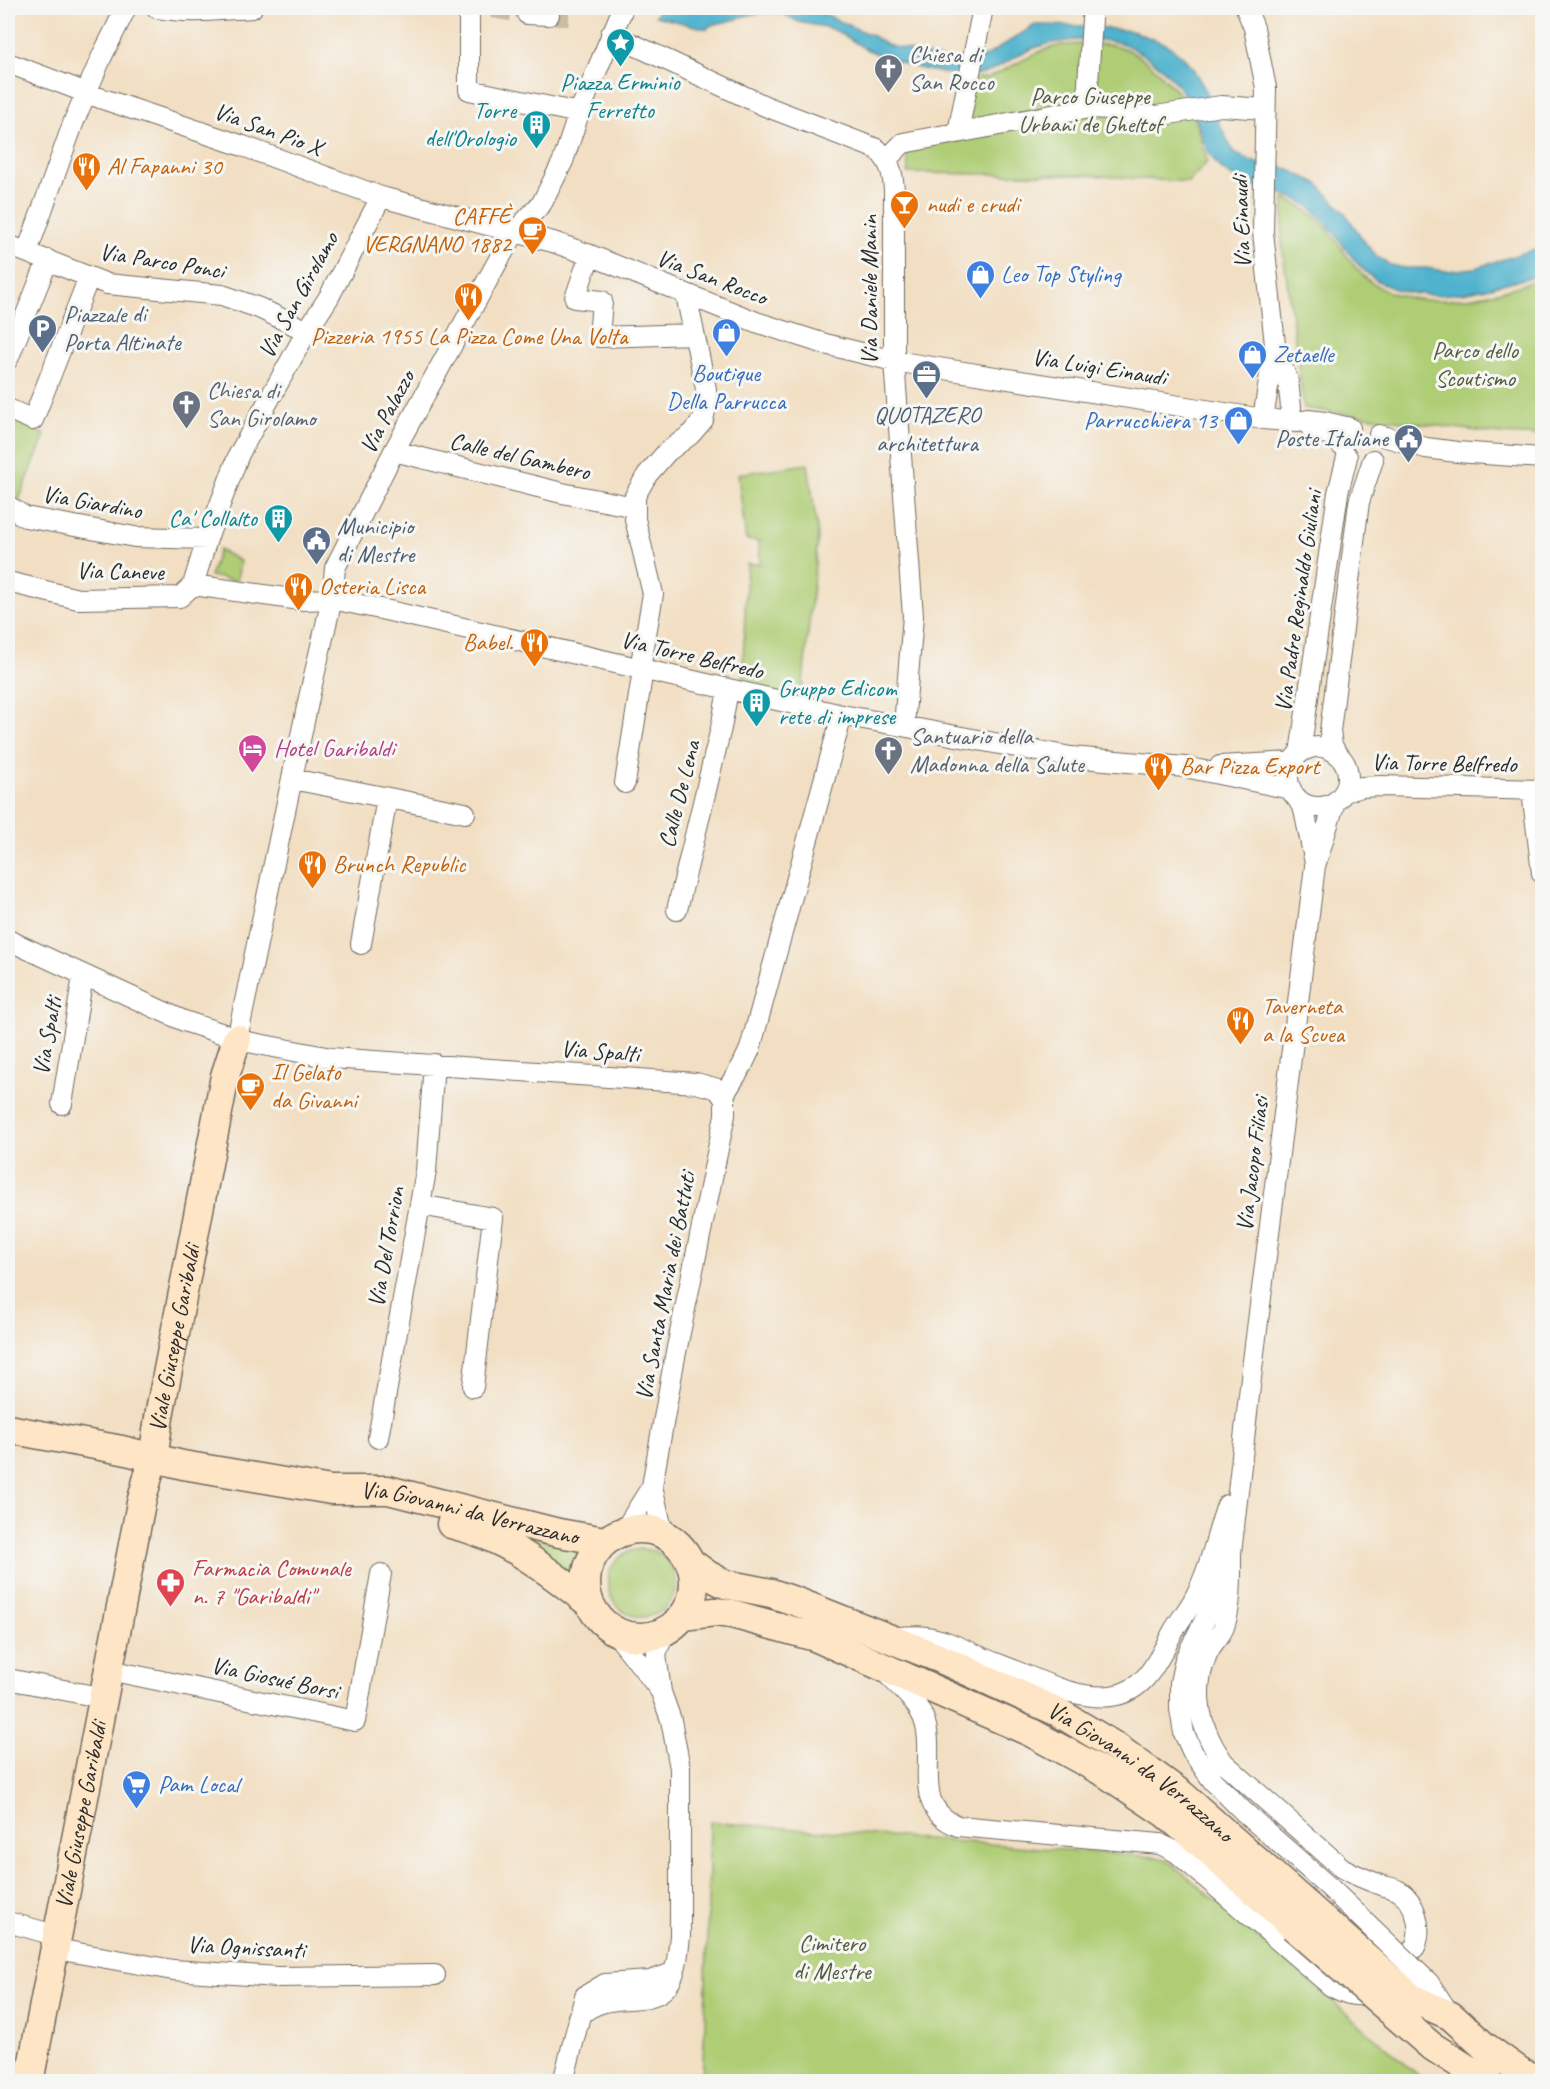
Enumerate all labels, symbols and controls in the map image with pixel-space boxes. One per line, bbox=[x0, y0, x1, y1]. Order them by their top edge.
place icon: Piazza Erminio Ferretto bbox=[604, 26, 636, 68]
place label: Chiesa di San Rocco bbox=[909, 39, 995, 97]
church icon: Chiesa di San Rocco bbox=[872, 52, 904, 94]
place label: Piazza Erminio Ferretto bbox=[560, 67, 681, 125]
park label: Parco Giuseppe Urbani de Gheltof bbox=[1018, 81, 1167, 139]
place label: Torre dell'Orologio bbox=[425, 95, 518, 153]
street label: Via San Pio X bbox=[210, 96, 329, 163]
building icon: Torre dell'Orologio bbox=[521, 108, 553, 150]
restaurant icon: Al Fapanni 30 bbox=[70, 150, 102, 192]
place label: Al Fapanni 30 bbox=[107, 151, 224, 181]
street label: Via Einaudi bbox=[1224, 172, 1258, 269]
bar icon: nudi e crudi bbox=[889, 188, 921, 230]
place label: nudi e crudi bbox=[926, 189, 1022, 219]
place label: CAFFÈ VERGNANO 1882 bbox=[362, 201, 514, 259]
cafe icon: CAFFÈ VERGNANO 1882 bbox=[516, 214, 548, 256]
street label: Via Daniele Manin bbox=[854, 214, 884, 365]
street label: Via San Girolamo bbox=[251, 225, 346, 363]
street label: Via Parco Ponci bbox=[97, 236, 230, 286]
street label: Via San Rocco bbox=[653, 242, 774, 313]
shop icon: Leo Top Styling bbox=[964, 258, 996, 300]
place label: Leo Top Styling bbox=[1001, 259, 1122, 289]
restaurant icon: Pizzeria 1955 La Pizza Come Una Volta bbox=[453, 280, 485, 322]
place label: Piazzale di Porta Altinate bbox=[64, 299, 183, 357]
parking icon: Piazzale di Porta Altinate bbox=[27, 312, 59, 354]
shop icon: Boutique Della Parrucca bbox=[710, 316, 742, 358]
place label: Pizzeria 1955 La Pizza Come Una Volta bbox=[311, 321, 629, 351]
park label: Parco dello Scoutismo bbox=[1432, 335, 1519, 393]
shop icon: Zetaelle bbox=[1236, 338, 1268, 380]
place label: Zetaelle bbox=[1273, 339, 1336, 369]
street label: Via Luigi Einaudi bbox=[1030, 342, 1172, 393]
place label: Boutique Della Parrucca bbox=[667, 358, 787, 416]
office icon: QUOTAZERO architettura bbox=[911, 358, 943, 400]
street label: Via Palazzo bbox=[353, 363, 423, 459]
place label: Chiesa di San Girolamo bbox=[207, 375, 318, 433]
church icon: Chiesa di San Girolamo bbox=[170, 388, 202, 430]
place label: QUOTAZERO architettura bbox=[874, 400, 982, 458]
shop icon: Parrucchiera 13 bbox=[1222, 404, 1254, 446]
place label: Parrucchiera 13 bbox=[1084, 405, 1219, 435]
public building icon: Poste Italiane bbox=[1393, 422, 1425, 464]
place label: Poste Italiane bbox=[1275, 423, 1390, 453]
street label: Calle del Gambero bbox=[447, 425, 594, 487]
street label: Via Giardino bbox=[40, 479, 146, 526]
street label: Via Padre Reginaldo Giuliani bbox=[1268, 486, 1329, 714]
building icon: Ca' Collalto bbox=[262, 502, 294, 544]
place label: Ca' Collalto bbox=[169, 503, 259, 533]
place label: Municipio di Mestre bbox=[337, 511, 417, 569]
public building icon: Municipio di Mestre bbox=[300, 524, 332, 566]
street label: Via Caneve bbox=[76, 555, 166, 587]
restaurant icon: Osteria Lisca bbox=[282, 570, 314, 612]
place label: Osteria Lisca bbox=[319, 571, 426, 601]
street label: Via Torre Belfredo bbox=[618, 624, 768, 686]
restaurant icon: Babel. bbox=[518, 626, 550, 668]
place label: Babel. bbox=[463, 627, 513, 657]
place label: Gruppo Edicom rete di imprese bbox=[778, 673, 897, 731]
building icon: Gruppo Edicom rete di imprese bbox=[741, 686, 773, 728]
place label: Santuario della Madonna della Salute bbox=[910, 721, 1086, 779]
hotel icon: Hotel Garibaldi bbox=[237, 732, 269, 774]
place label: Hotel Garibaldi bbox=[274, 733, 398, 763]
church icon: Santuario della Madonna della Salute bbox=[873, 734, 905, 776]
street label: Calle De Lena bbox=[651, 736, 707, 851]
street label: Via Torre Belfredo bbox=[1371, 747, 1518, 779]
restaurant icon: Bar Pizza Export bbox=[1143, 750, 1175, 792]
place label: Bar Pizza Export bbox=[1180, 751, 1321, 781]
restaurant icon: Brunch Republic bbox=[296, 848, 328, 890]
place label: Brunch Republic bbox=[333, 849, 467, 879]
place label: Taverneta a la Scuea bbox=[1262, 991, 1346, 1049]
street label: Via Spalti bbox=[25, 992, 69, 1077]
restaurant icon: Taverneta a la Scuea bbox=[1225, 1004, 1257, 1046]
street label: Via Spalti bbox=[560, 1033, 643, 1069]
place label: Il Gelato da Givanni bbox=[271, 1057, 359, 1115]
cafe icon: Il Gelato da Givanni bbox=[234, 1070, 266, 1112]
street label: Via Jacopo Filiasi bbox=[1229, 1091, 1276, 1233]
street label: Via Santa Maria dei Battuti bbox=[628, 1166, 703, 1403]
street label: Via Del Torrion bbox=[361, 1183, 412, 1310]
street label: Viale Giuseppe Garibaldi bbox=[142, 1240, 207, 1434]
street label: Via Giovanni da Verrazzano bbox=[361, 1475, 583, 1552]
place label: Farmacia Comunale n. 7 "Garibaldi" bbox=[192, 1553, 353, 1611]
pharmacy icon: Farmacia Comunale n. 7 "Garibaldi" bbox=[155, 1566, 187, 1608]
street label: Via Giosué Borsi bbox=[209, 1650, 344, 1707]
street label: Via Giovanni da Verrazzano bbox=[1043, 1694, 1242, 1850]
street label: Viale Giuseppe Garibaldi bbox=[48, 1716, 114, 1911]
supermarket icon: Pam Local bbox=[121, 1768, 153, 1810]
place label: Pam Local bbox=[158, 1769, 243, 1799]
park label: Cimitero di Mestre bbox=[793, 1928, 873, 1986]
street label: Via Ognissanti bbox=[186, 1929, 308, 1965]

